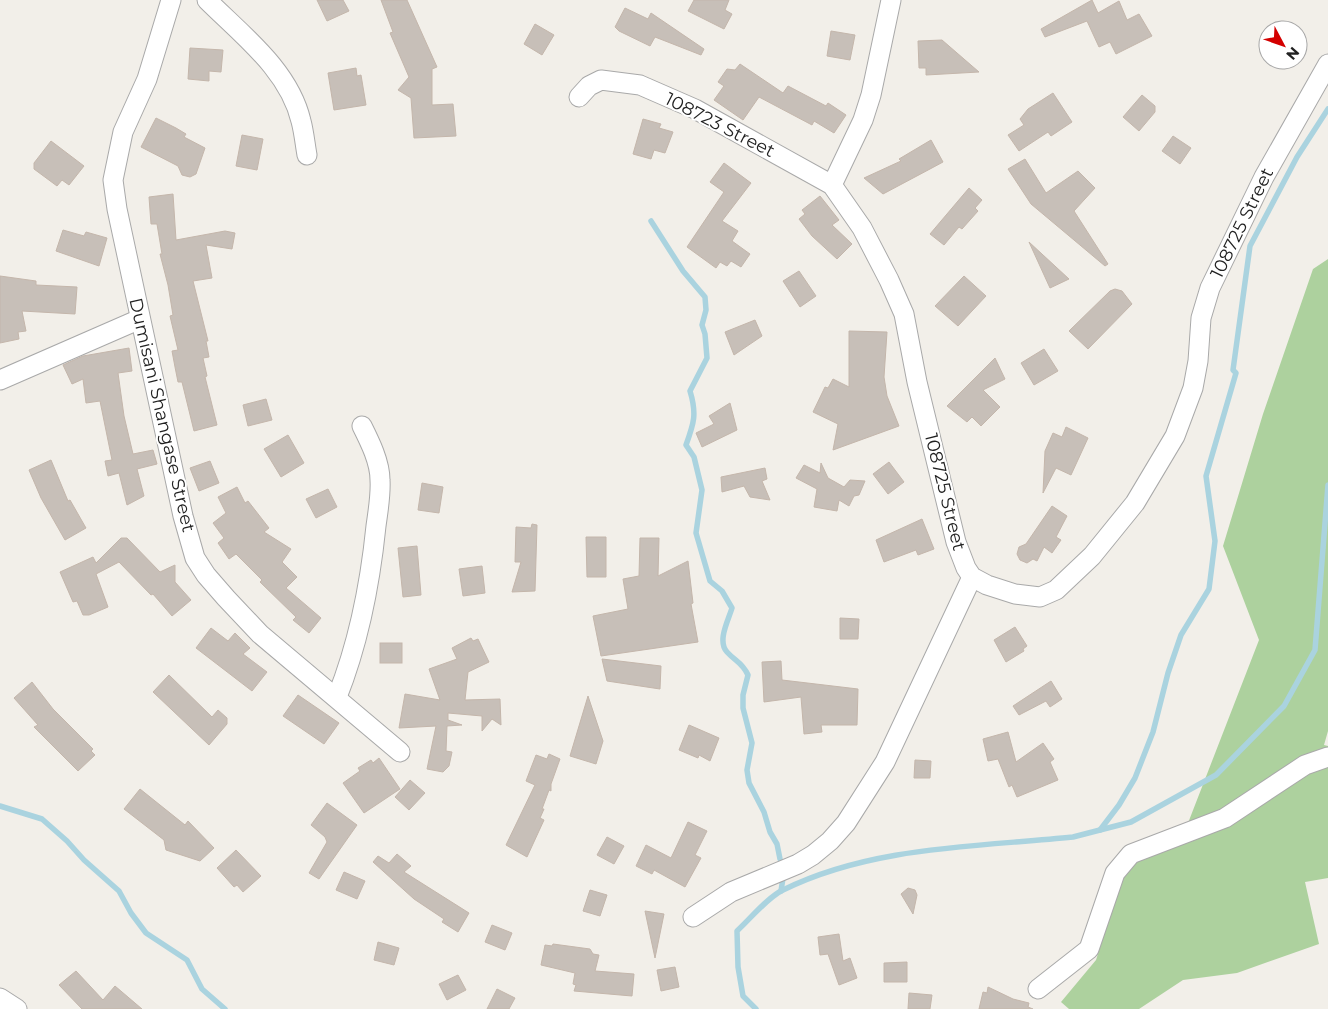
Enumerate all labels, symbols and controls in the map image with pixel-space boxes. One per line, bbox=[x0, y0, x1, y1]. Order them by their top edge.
north arrow bbox=[1258, 20, 1308, 70]
text: N bbox=[1282, 43, 1303, 64]
street label: 108723 Street bbox=[662, 88, 778, 162]
street label: 108725 Street bbox=[1206, 164, 1278, 282]
street label: Dumisani Shangase Street bbox=[124, 296, 200, 534]
street label: 108725 Street bbox=[920, 431, 970, 553]

